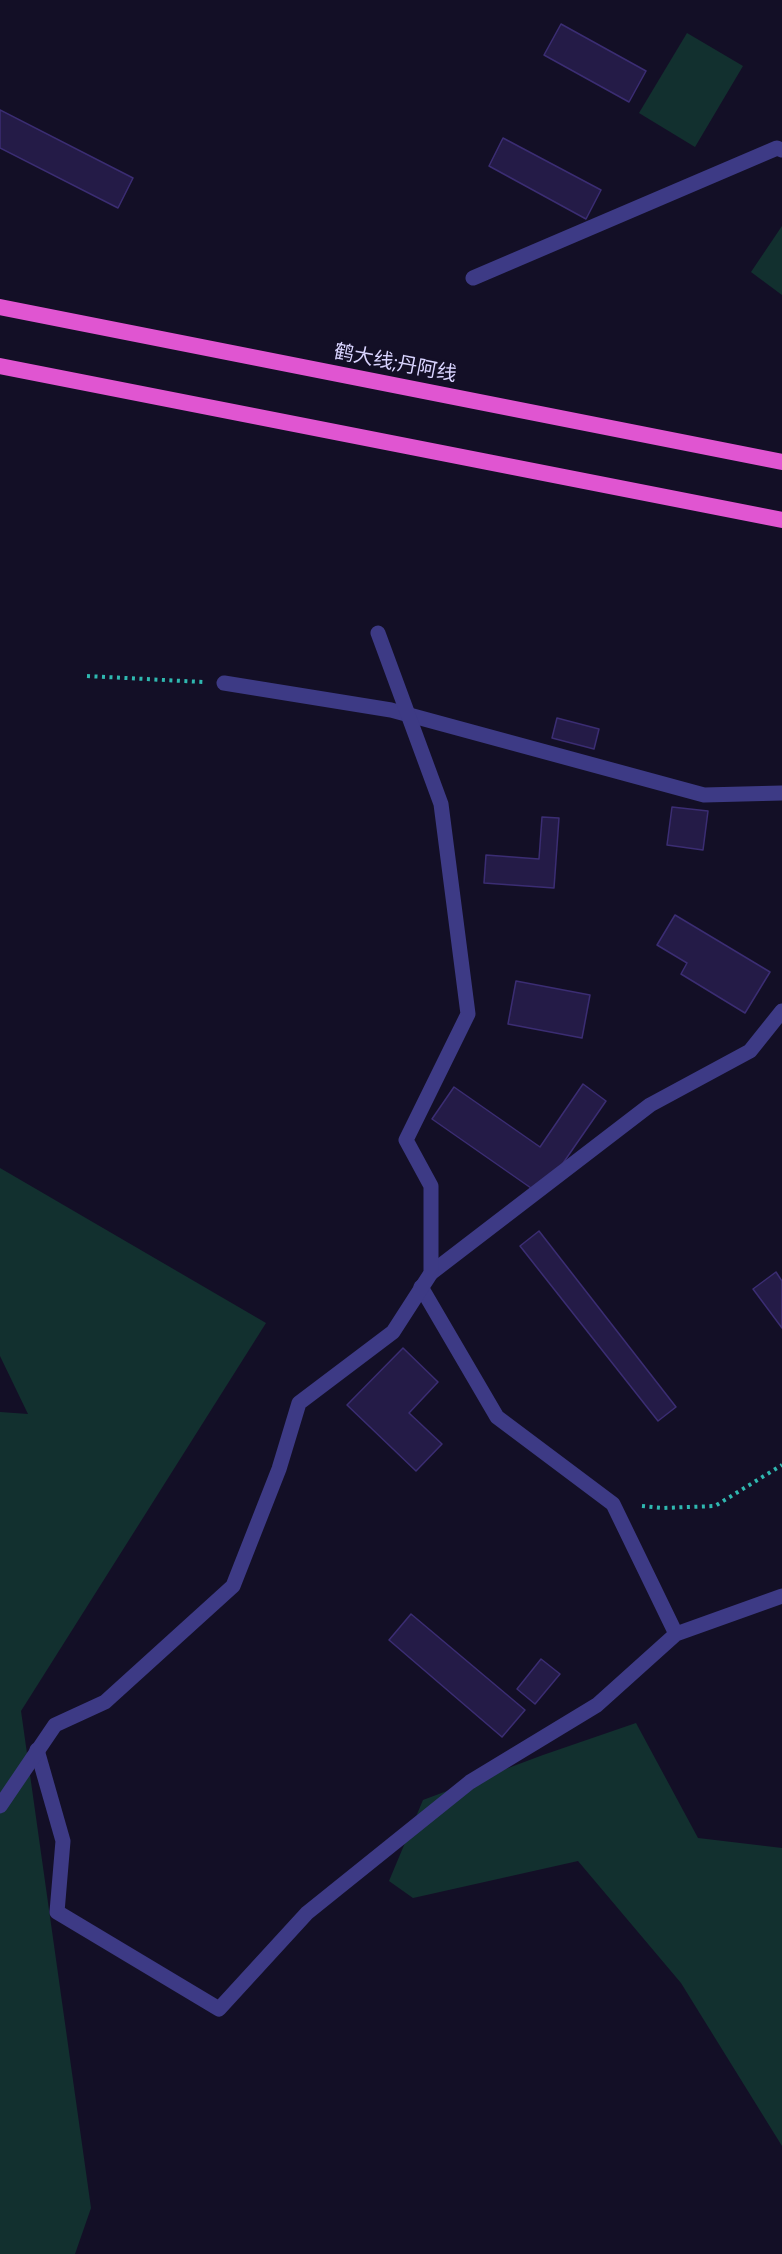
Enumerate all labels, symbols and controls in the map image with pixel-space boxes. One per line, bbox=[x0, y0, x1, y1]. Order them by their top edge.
street label: 鹤大线;丹阿线 bbox=[332, 340, 458, 388]

